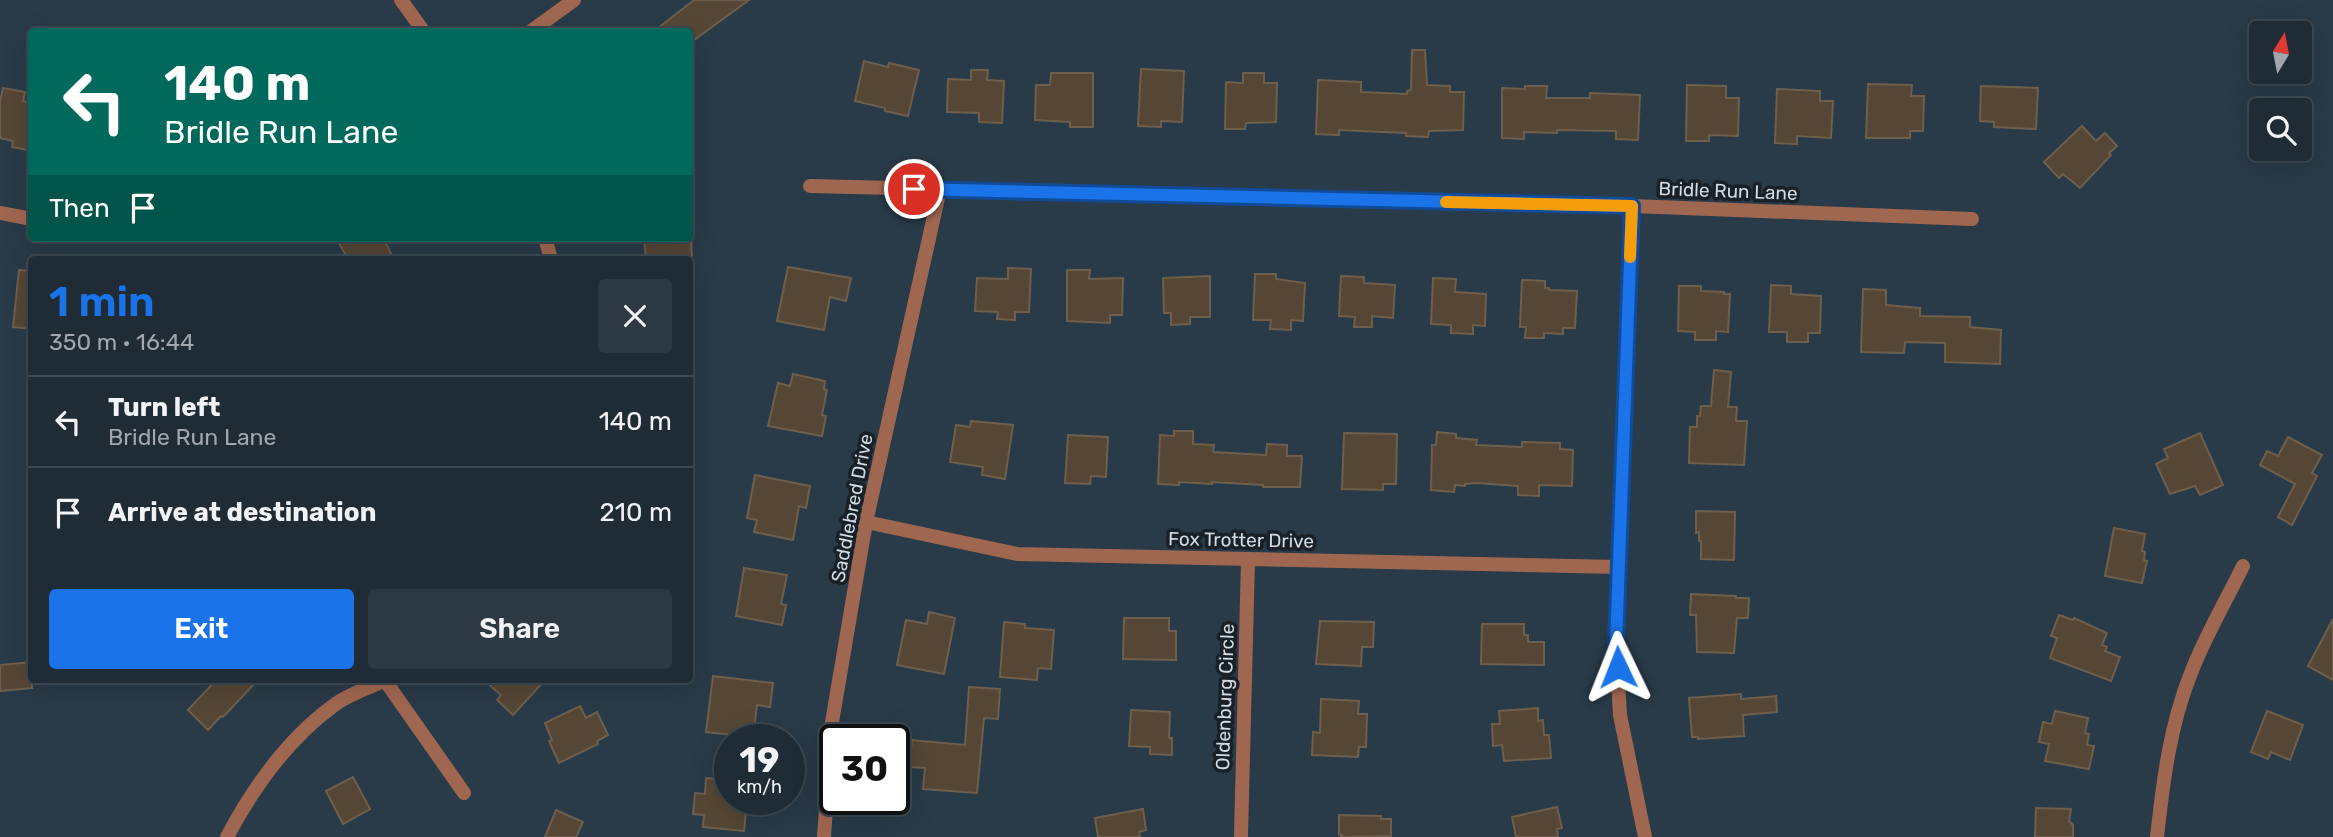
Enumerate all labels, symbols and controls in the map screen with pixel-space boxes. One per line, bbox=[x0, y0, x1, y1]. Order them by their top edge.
north arrow bbox=[2249, 21, 2312, 84]
map controls bbox=[2249, 21, 2312, 161]
text: 140 m bbox=[164, 54, 310, 112]
icon: left bbox=[49, 56, 140, 147]
button: search bbox=[2249, 98, 2312, 161]
text: Bridle Run Lane bbox=[164, 113, 398, 151]
pin bbox=[884, 159, 944, 219]
icon: arrive bbox=[895, 170, 933, 208]
street label: Bridle Run Lane bbox=[1658, 177, 1798, 205]
icon: arrive bbox=[124, 189, 162, 227]
text: Then bbox=[49, 193, 110, 224]
text: 1 min bbox=[49, 277, 155, 327]
button: close bbox=[598, 279, 672, 353]
text: 350 m · 16:44 bbox=[49, 328, 194, 356]
text: Turn left bbox=[108, 392, 220, 423]
icon: left bbox=[49, 403, 87, 441]
text: 140 m bbox=[599, 406, 672, 437]
text: Bridle Run Lane bbox=[108, 423, 276, 451]
street label: Saddlebred Drive bbox=[826, 432, 878, 584]
icon: arrive bbox=[49, 494, 87, 532]
text: Arrive at destination bbox=[108, 497, 376, 528]
text: 210 m bbox=[600, 497, 672, 528]
street label: Fox Trotter Drive bbox=[1168, 527, 1314, 553]
button: Exit bbox=[49, 589, 354, 669]
button: Share bbox=[368, 589, 672, 669]
street label: Oldenburg Circle bbox=[1211, 623, 1239, 771]
position arrow bbox=[1581, 630, 1655, 704]
speed limit sign: 30 bbox=[819, 724, 910, 815]
text: 19 bbox=[740, 739, 779, 781]
text: km/h bbox=[737, 776, 782, 798]

